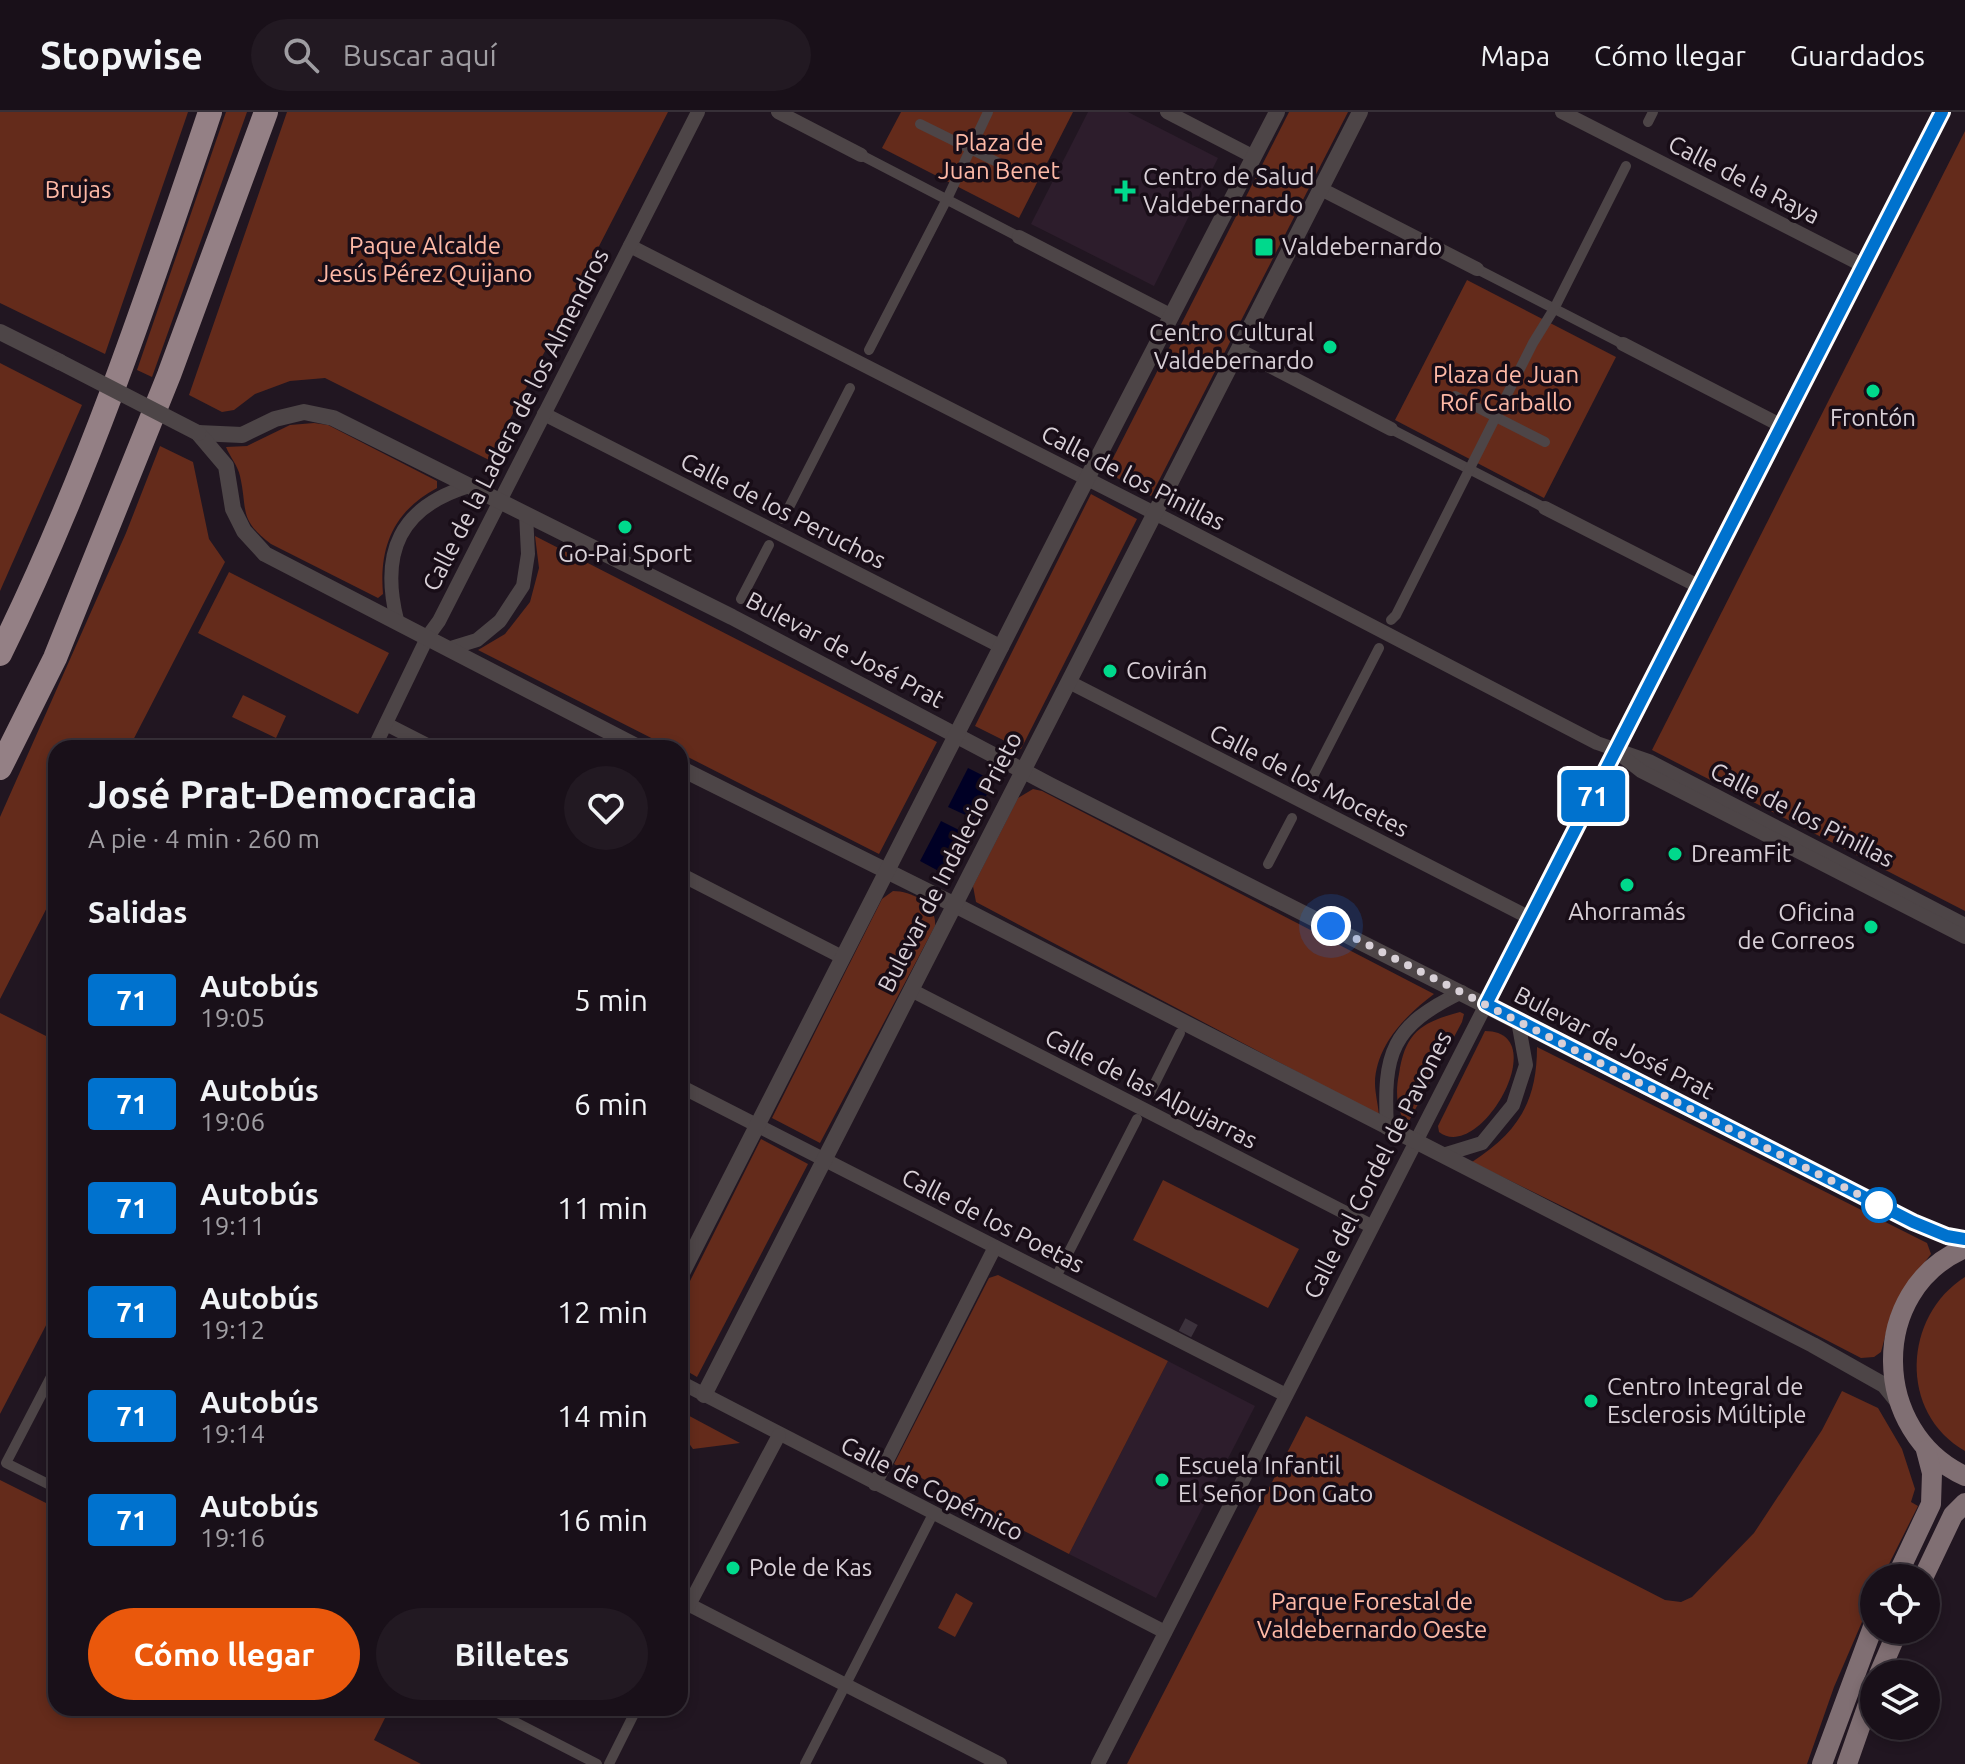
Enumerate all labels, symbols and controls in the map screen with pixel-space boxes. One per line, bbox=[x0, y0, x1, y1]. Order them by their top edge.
search box bbox=[251, 19, 811, 91]
icon: search bbox=[279, 33, 323, 77]
text: Stopwise bbox=[40, 34, 203, 76]
text: Buscar aquí bbox=[343, 38, 497, 72]
text: Mapa bbox=[1481, 40, 1550, 71]
text: Cómo llegar bbox=[1594, 40, 1746, 71]
text: Guardados bbox=[1790, 40, 1925, 71]
park label: Plaza de Juan Benet bbox=[938, 129, 1061, 184]
street label: Calle de la Raya bbox=[1664, 130, 1825, 229]
place label: Centro de Salud Valdebernardo bbox=[1143, 163, 1314, 218]
park label: Brujas bbox=[45, 176, 111, 203]
marker: Centro de Salud Valdebernardo bbox=[1114, 180, 1136, 202]
park label: Paque Alcalde Jesús Pérez Quijano bbox=[317, 232, 533, 287]
place label: Valdebernardo bbox=[1282, 233, 1442, 260]
marker: Valdebernardo bbox=[1253, 236, 1275, 258]
street label: Calle de la Ladera de los Almendros bbox=[417, 244, 614, 595]
place label: Centro Cultural Valdebernardo bbox=[1149, 319, 1314, 374]
marker: Centro Cultural Valdebernardo bbox=[1321, 338, 1339, 356]
park label: Plaza de Juan Rof Carballo bbox=[1433, 361, 1579, 416]
marker: Frontón bbox=[1864, 382, 1882, 400]
place label: Frontón bbox=[1830, 404, 1916, 431]
street label: Calle de los Pinillas bbox=[1037, 420, 1230, 536]
street label: Calle de los Peruchos bbox=[676, 447, 890, 574]
marker: Go-Pai Sport bbox=[616, 518, 634, 536]
place label: Go-Pai Sport bbox=[558, 540, 693, 567]
street label: Bulevar de José Prat bbox=[742, 586, 949, 713]
place label: Covirán bbox=[1126, 657, 1207, 684]
marker: Covirán bbox=[1101, 662, 1119, 680]
street label: Calle de los Mocetes bbox=[1205, 719, 1413, 842]
street label: Bulevar de Indalecio Prieto bbox=[872, 727, 1027, 996]
street label: Calle de los Pinillas bbox=[1706, 757, 1899, 873]
button: heart bbox=[564, 766, 648, 850]
line badge: 71 bbox=[1557, 770, 1629, 822]
text: José Prat-Democracia bbox=[88, 773, 477, 815]
text: 71 bbox=[1577, 780, 1609, 811]
text: A pie · 4 min · 260 m bbox=[88, 824, 320, 853]
place label: DreamFit bbox=[1691, 840, 1792, 867]
marker: DreamFit bbox=[1666, 845, 1684, 863]
marker: Ahorramás bbox=[1618, 876, 1636, 894]
text: Salidas bbox=[88, 895, 187, 929]
place label: Ahorramás bbox=[1568, 898, 1686, 925]
place label: Oficina de Correos bbox=[1738, 899, 1855, 954]
your location bbox=[1311, 906, 1351, 946]
marker: Oficina de Correos bbox=[1862, 918, 1880, 936]
text: Autobús bbox=[200, 969, 319, 1003]
street label: Bulevar de José Prat bbox=[1510, 981, 1719, 1105]
text: 5 min bbox=[574, 983, 648, 1017]
text: 71 bbox=[116, 984, 148, 1015]
text: 19:05 bbox=[200, 1003, 265, 1032]
street label: Calle de las Alpujarras bbox=[1041, 1023, 1262, 1154]
street label: Calle del Cordel de Pavones bbox=[1298, 1026, 1457, 1303]
text: Autobús bbox=[200, 1073, 319, 1107]
text: 6 min bbox=[574, 1087, 648, 1121]
text: 71 bbox=[116, 1088, 148, 1119]
text: 19:06 bbox=[200, 1107, 265, 1136]
street label: Calle de los Poetas bbox=[898, 1163, 1089, 1278]
text: Autobús bbox=[200, 1177, 319, 1211]
unlabelled marker bbox=[1862, 1188, 1896, 1222]
text: 11 min bbox=[557, 1191, 648, 1225]
text: 71 bbox=[116, 1192, 148, 1223]
text: 19:11 bbox=[200, 1211, 265, 1240]
text: Autobús bbox=[200, 1281, 319, 1315]
text: 12 min bbox=[557, 1295, 648, 1329]
text: 71 bbox=[116, 1296, 148, 1327]
text: 19:12 bbox=[200, 1315, 265, 1344]
place label: Centro Integral de Esclerosis Múltiple bbox=[1607, 1373, 1807, 1428]
text: Autobús bbox=[200, 1385, 319, 1419]
marker: Centro Integral de Esclerosis Múltiple bbox=[1582, 1392, 1600, 1410]
text: 14 min bbox=[557, 1399, 648, 1433]
text: 71 bbox=[116, 1400, 148, 1431]
text: 19:14 bbox=[200, 1419, 265, 1448]
street label: Calle de Copérnico bbox=[837, 1431, 1028, 1546]
place label: Escuela Infantil El Señor Don Gato bbox=[1178, 1452, 1373, 1507]
marker: Escuela Infantil El Señor Don Gato bbox=[1153, 1471, 1171, 1489]
text: Autobús bbox=[200, 1489, 319, 1523]
text: 16 min bbox=[557, 1503, 648, 1537]
text: 71 bbox=[116, 1504, 148, 1535]
text: 19:16 bbox=[200, 1523, 265, 1552]
place label: Pole de Kas bbox=[749, 1554, 872, 1581]
marker: Pole de Kas bbox=[724, 1559, 742, 1577]
map controls bbox=[1860, 1564, 1940, 1740]
button: locate bbox=[1860, 1564, 1940, 1644]
park label: Parque Forestal de Valdebernardo Oeste bbox=[1257, 1588, 1487, 1643]
button: Cómo llegar bbox=[88, 1608, 360, 1700]
button: Billetes bbox=[376, 1608, 648, 1700]
button: layers bbox=[1860, 1660, 1940, 1740]

